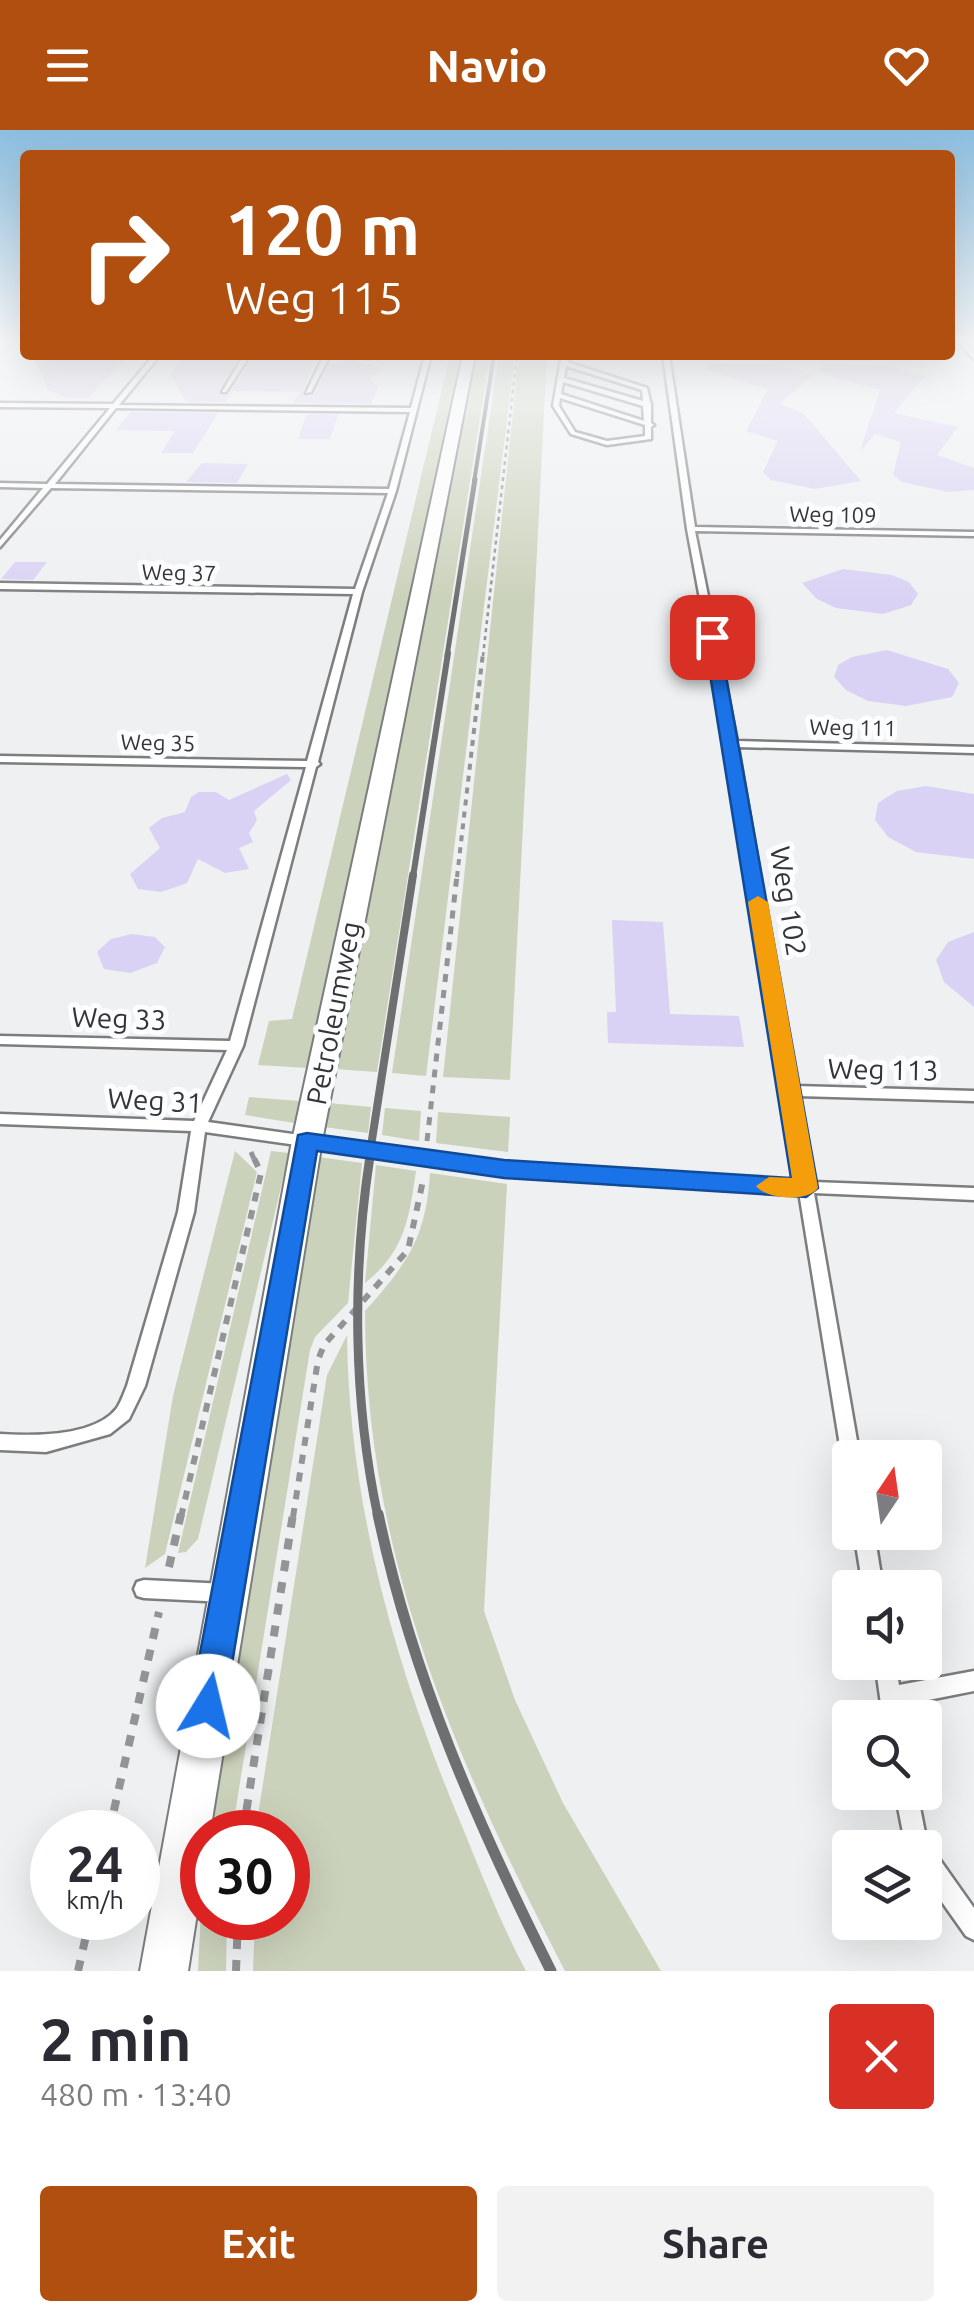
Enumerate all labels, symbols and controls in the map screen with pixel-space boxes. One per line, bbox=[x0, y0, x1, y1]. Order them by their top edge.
icon: menu bbox=[40, 38, 95, 93]
icon: heart bbox=[879, 38, 934, 93]
text: Navio bbox=[426, 40, 548, 91]
icon: right bbox=[60, 190, 190, 320]
text: 120 m bbox=[225, 190, 420, 268]
text: Weg 115 bbox=[225, 272, 403, 323]
street label: Weg 109 bbox=[789, 501, 877, 527]
street label: Weg 37 bbox=[141, 559, 217, 585]
pin bbox=[670, 595, 755, 680]
icon: arrive bbox=[685, 610, 740, 665]
street label: Weg 111 bbox=[809, 714, 897, 740]
street label: Weg 35 bbox=[120, 729, 196, 755]
street label: Weg 102 bbox=[765, 844, 813, 958]
street label: Petroleumweg bbox=[300, 919, 366, 1107]
street label: Weg 33 bbox=[71, 1001, 167, 1035]
street label: Weg 113 bbox=[827, 1053, 939, 1085]
street label: Weg 31 bbox=[107, 1082, 203, 1118]
north arrow bbox=[832, 1440, 942, 1550]
map controls bbox=[832, 1440, 942, 1940]
button: sound bbox=[832, 1570, 942, 1680]
position arrow bbox=[156, 1654, 260, 1758]
button: search bbox=[832, 1700, 942, 1810]
speed limit sign: 30 bbox=[180, 1810, 310, 1940]
button: layers bbox=[832, 1830, 942, 1940]
text: 24 bbox=[67, 1835, 123, 1891]
text: km/h bbox=[66, 1886, 124, 1914]
button: close bbox=[829, 2004, 934, 2109]
text: 2 min bbox=[40, 2005, 192, 2072]
text: 480 m · 13:40 bbox=[40, 2076, 232, 2112]
button: Exit bbox=[40, 2186, 477, 2301]
button: Share bbox=[497, 2186, 934, 2301]

